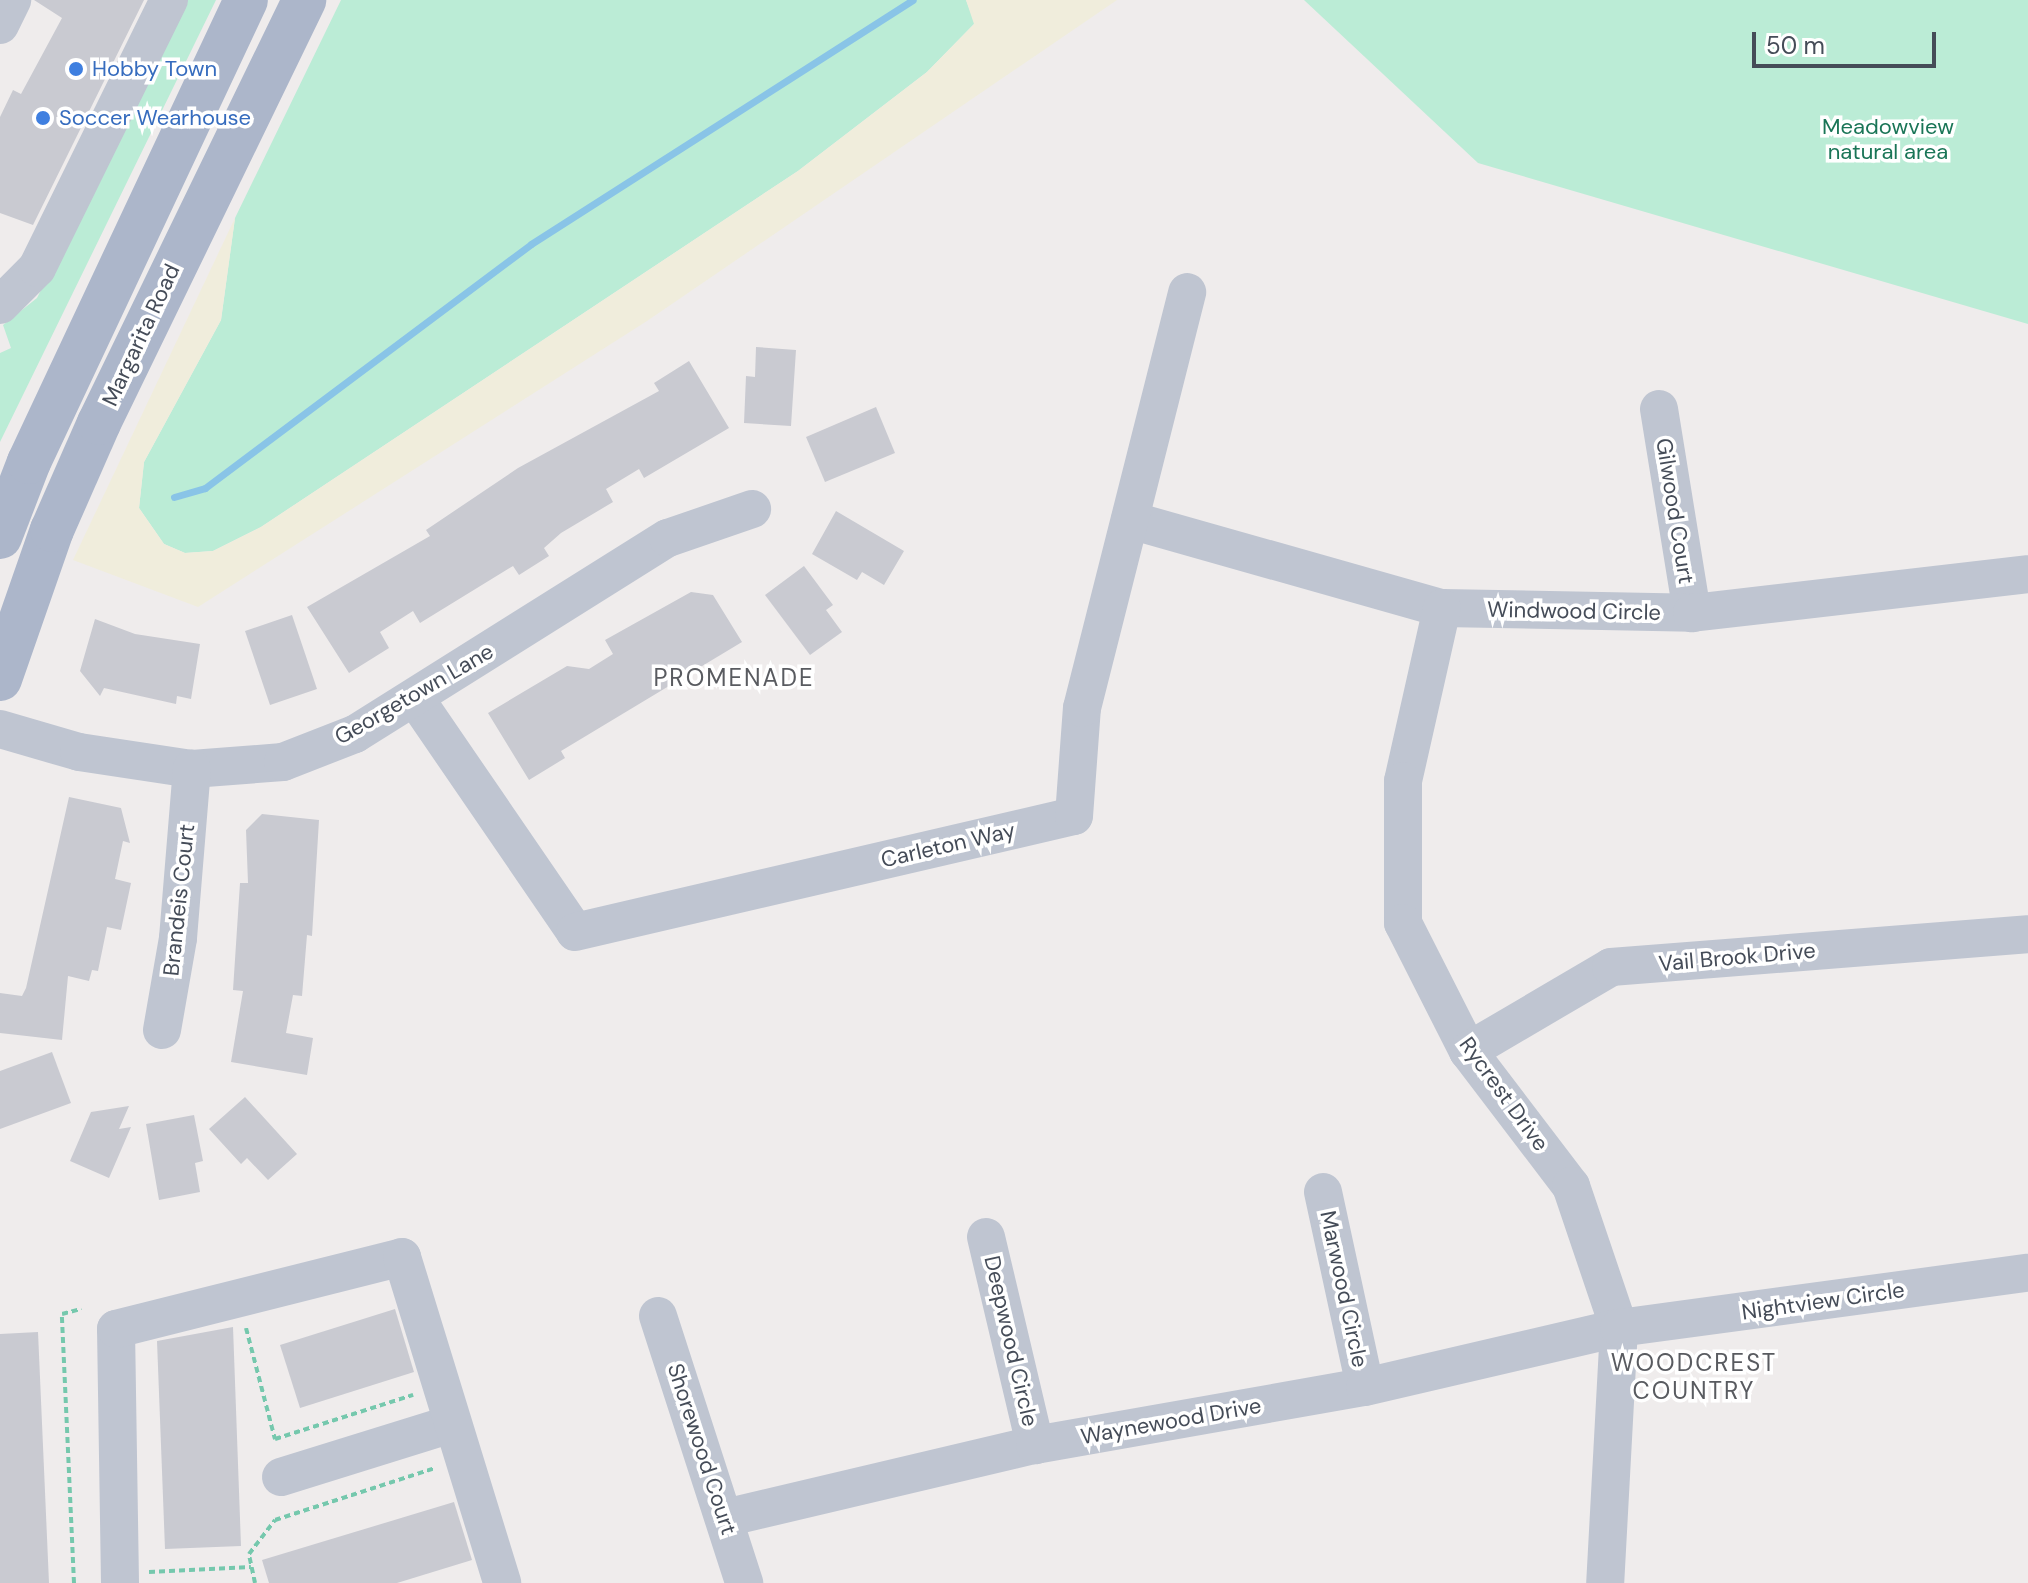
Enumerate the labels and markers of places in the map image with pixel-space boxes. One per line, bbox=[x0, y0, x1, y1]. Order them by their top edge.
place label: Hobby Town bbox=[92, 56, 217, 82]
marker: Hobby Town bbox=[67, 60, 85, 78]
place label: Soccer Wearhouse bbox=[59, 105, 251, 131]
marker: Soccer Wearhouse bbox=[34, 109, 52, 127]

